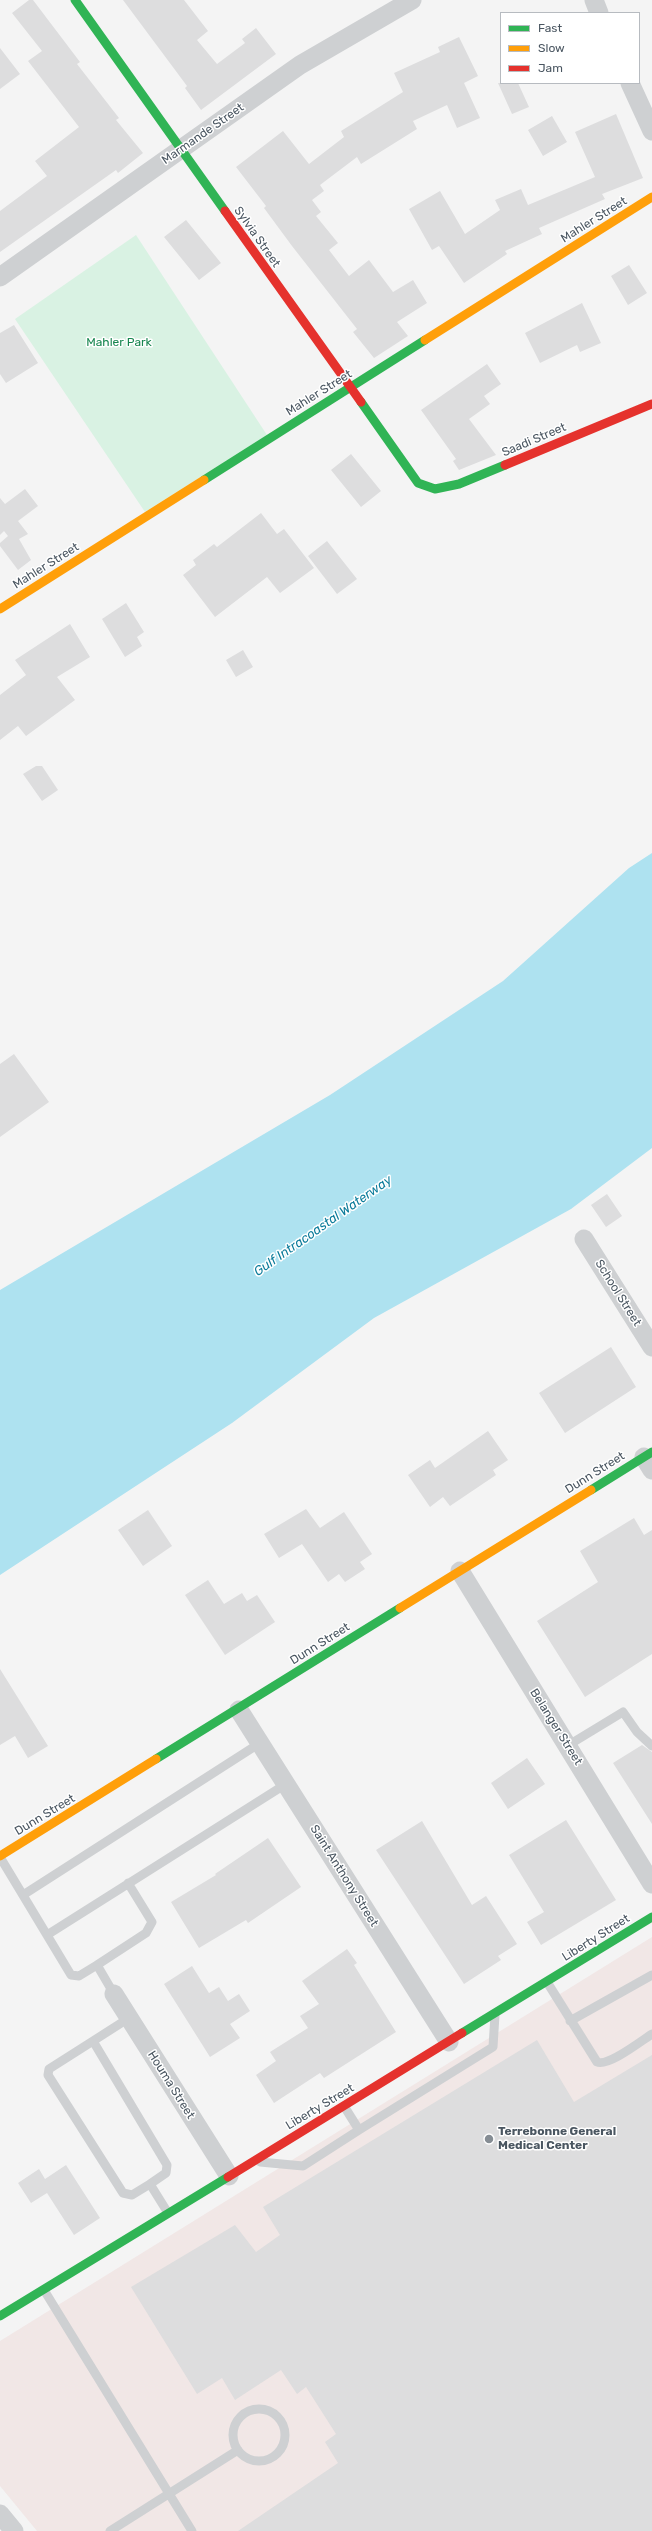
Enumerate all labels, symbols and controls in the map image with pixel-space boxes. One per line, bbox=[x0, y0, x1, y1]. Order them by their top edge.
legend bbox=[500, 12, 640, 84]
text: Fast bbox=[538, 21, 562, 35]
text: Slow bbox=[538, 41, 565, 55]
text: Jam bbox=[538, 61, 563, 75]
street label: Marmande Street bbox=[159, 100, 247, 168]
street label: Mahler Street bbox=[558, 194, 630, 246]
street label: Sylvia Street bbox=[231, 204, 283, 270]
park label: Mahler Park bbox=[86, 336, 152, 350]
street label: Mahler Street bbox=[283, 367, 355, 419]
street label: Saadi Street bbox=[500, 420, 568, 460]
street label: Mahler Street bbox=[10, 540, 82, 592]
water label: Gulf Intracoastal Waterway bbox=[251, 1172, 395, 1280]
street label: School Street bbox=[592, 1257, 644, 1329]
street label: Dunn Street bbox=[562, 1449, 628, 1497]
street label: Dunn Street bbox=[287, 1620, 353, 1668]
street label: Belanger Street bbox=[527, 1686, 585, 1768]
street label: Dunn Street bbox=[12, 1791, 78, 1839]
street label: Saint Anthony Street bbox=[307, 1822, 381, 1930]
street label: Liberty Street bbox=[560, 1911, 632, 1965]
street label: Houma Street bbox=[144, 2048, 198, 2122]
street label: Liberty Street bbox=[283, 2081, 357, 2133]
place label: Terrebonne General Medical Center bbox=[498, 2125, 616, 2153]
marker: Terrebonne General Medical Center bbox=[483, 2133, 495, 2145]

